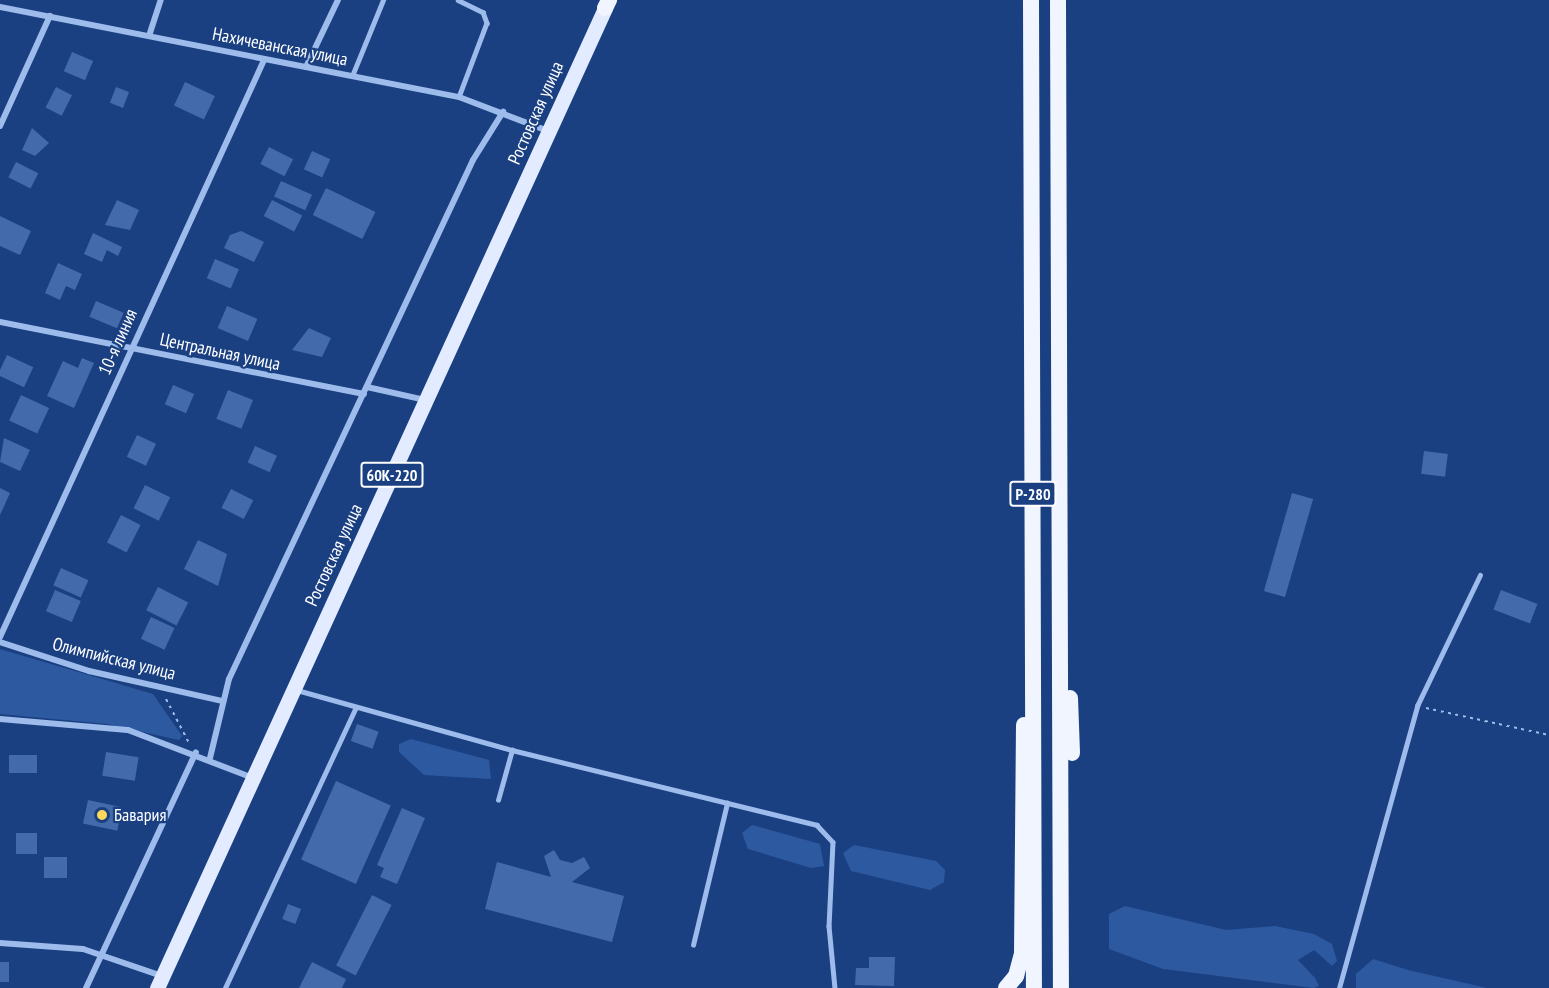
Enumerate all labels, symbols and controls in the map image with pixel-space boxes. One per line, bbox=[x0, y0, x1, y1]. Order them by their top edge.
street label: Нахичеванская улица bbox=[211, 23, 349, 71]
street label: Ростовская улица bbox=[504, 58, 568, 168]
street label: 10-я линия bbox=[94, 306, 142, 378]
street label: Центральная улица bbox=[158, 329, 282, 375]
road number: 60К-220 bbox=[360, 462, 424, 488]
road number: Р-280 bbox=[1009, 481, 1057, 507]
street label: Ростовская улица bbox=[301, 500, 367, 610]
street label: Олимпийская улица bbox=[50, 633, 178, 685]
place label: Бавария bbox=[114, 804, 166, 826]
marker: Бавария bbox=[95, 808, 109, 822]

